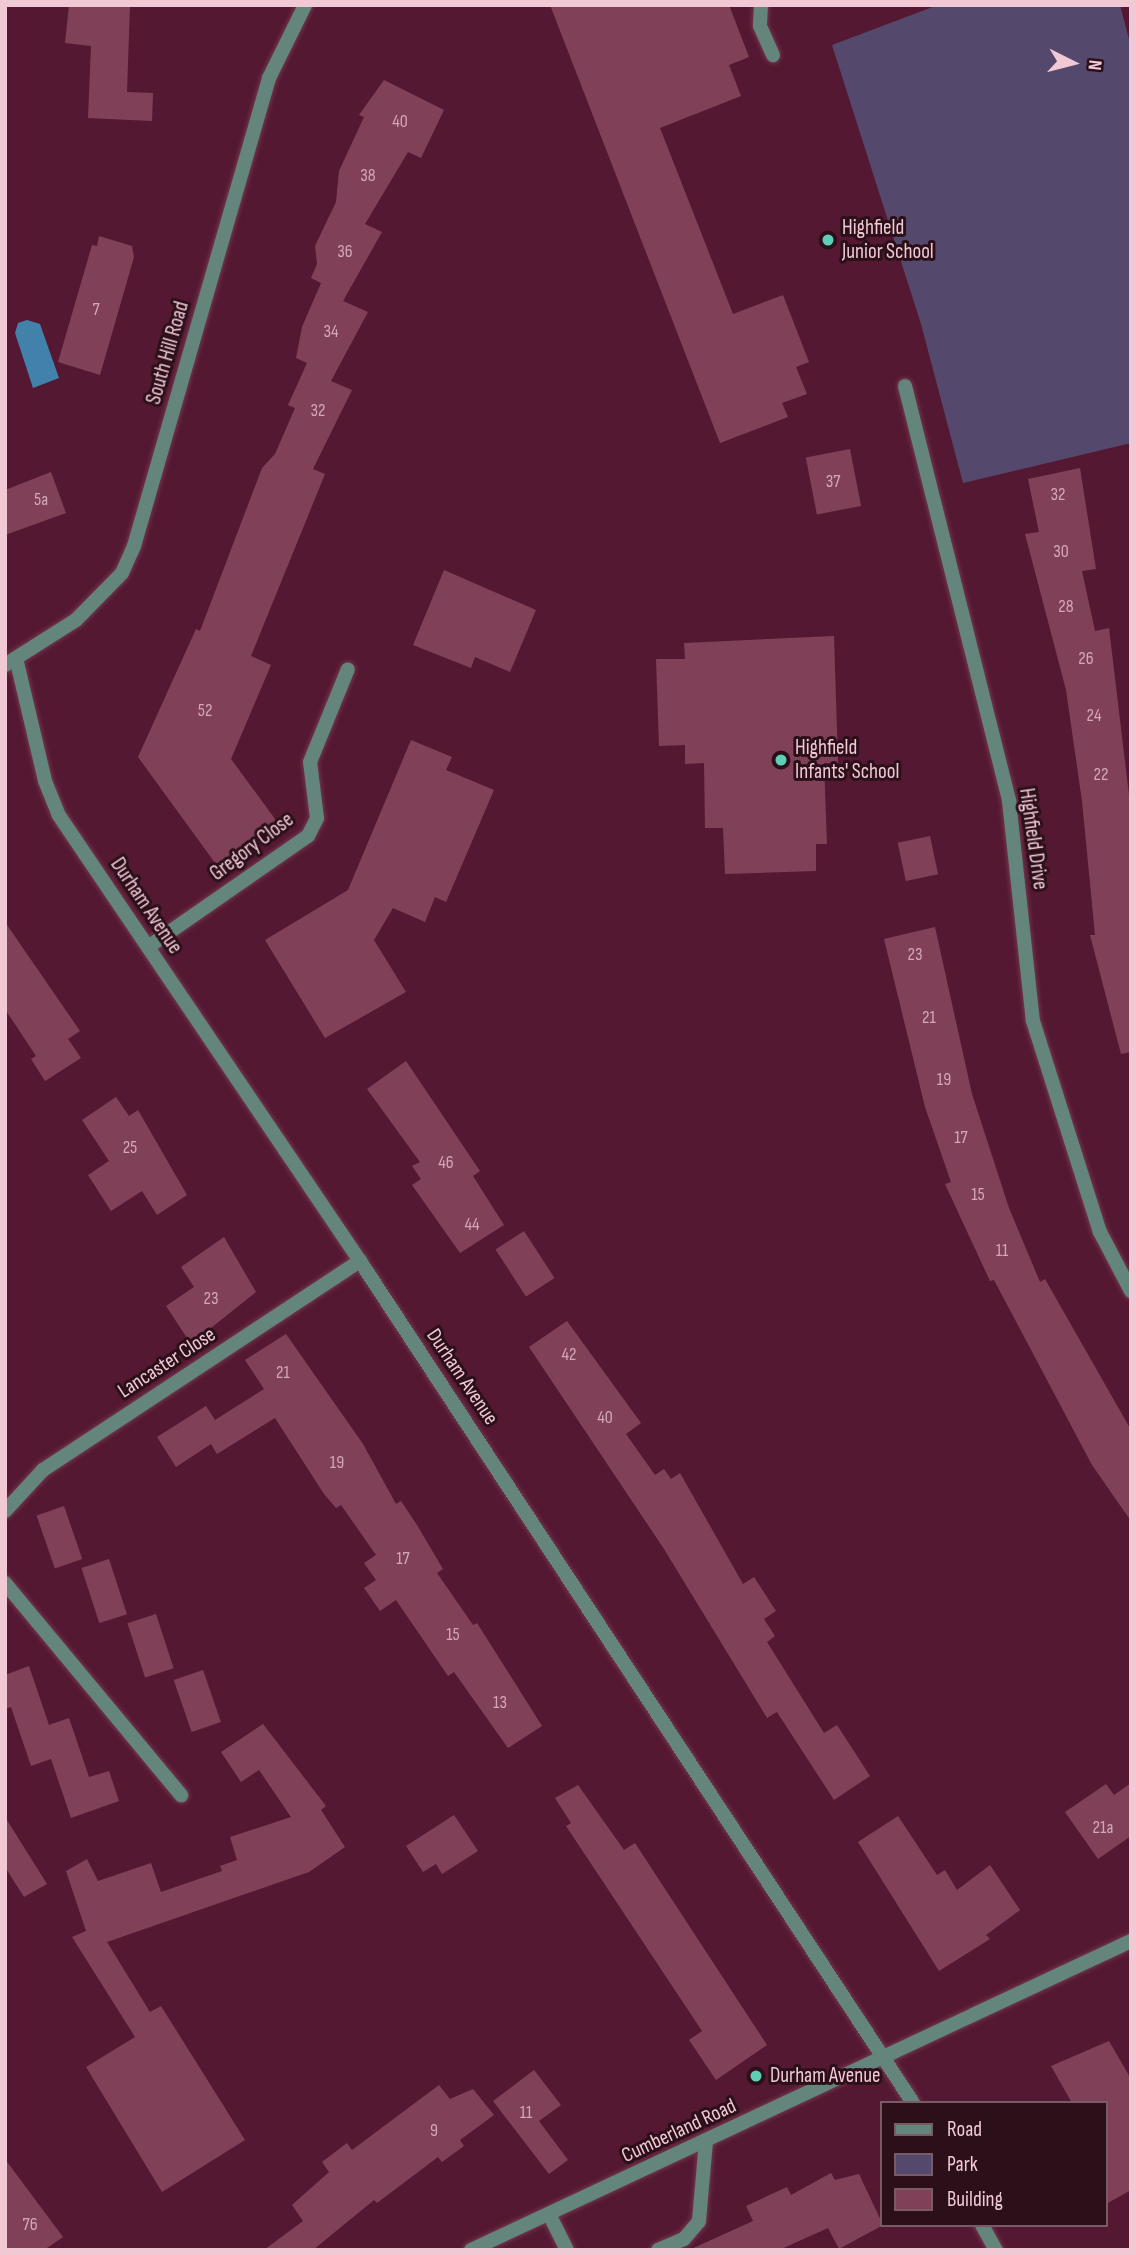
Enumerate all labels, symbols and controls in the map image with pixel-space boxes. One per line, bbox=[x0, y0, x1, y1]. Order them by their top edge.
north arrow bbox=[1038, 28, 1108, 98]
text: N bbox=[1082, 59, 1106, 71]
house number: 40 bbox=[392, 111, 408, 133]
house number: 38 bbox=[360, 165, 376, 187]
place label: Highfield Junior School bbox=[842, 215, 934, 265]
marker: Highfield Junior School bbox=[820, 232, 836, 248]
house number: 36 bbox=[337, 241, 353, 263]
house number: 7 bbox=[92, 299, 100, 321]
street label: South Hill Road bbox=[141, 299, 195, 407]
house number: 34 bbox=[323, 321, 339, 343]
house number: 32 bbox=[311, 400, 325, 422]
house number: 37 bbox=[826, 471, 840, 493]
house number: 32 bbox=[1051, 484, 1065, 506]
house number: 5a bbox=[34, 489, 48, 511]
house number: 30 bbox=[1053, 541, 1069, 563]
house number: 28 bbox=[1058, 596, 1074, 618]
house number: 26 bbox=[1078, 648, 1094, 670]
house number: 52 bbox=[198, 700, 212, 722]
house number: 24 bbox=[1087, 705, 1101, 727]
place label: Highfield Infants' School bbox=[795, 735, 899, 785]
marker: Highfield Infants' School bbox=[773, 752, 789, 768]
house number: 22 bbox=[1094, 764, 1108, 786]
street label: Highfield Drive bbox=[1013, 787, 1053, 891]
street label: Gregory Close bbox=[205, 807, 299, 887]
street label: Durham Avenue bbox=[105, 853, 187, 959]
house number: 23 bbox=[908, 944, 922, 966]
house number: 21 bbox=[922, 1007, 936, 1029]
house number: 19 bbox=[937, 1069, 951, 1091]
house number: 17 bbox=[954, 1127, 968, 1149]
house number: 25 bbox=[123, 1137, 137, 1159]
house number: 46 bbox=[438, 1152, 454, 1174]
house number: 15 bbox=[971, 1184, 985, 1206]
house number: 44 bbox=[464, 1214, 480, 1236]
house number: 11 bbox=[996, 1240, 1008, 1262]
house number: 23 bbox=[204, 1288, 218, 1310]
street label: Lancaster Close bbox=[113, 1322, 221, 1404]
street label: Durham Avenue bbox=[421, 1324, 503, 1430]
house number: 42 bbox=[561, 1344, 577, 1366]
house number: 21 bbox=[276, 1362, 290, 1384]
house number: 40 bbox=[597, 1407, 613, 1429]
house number: 19 bbox=[330, 1452, 344, 1474]
house number: 17 bbox=[396, 1548, 410, 1570]
house number: 15 bbox=[446, 1624, 460, 1646]
house number: 13 bbox=[493, 1692, 507, 1714]
house number: 21a bbox=[1093, 1817, 1113, 1839]
place label: Durham Avenue bbox=[770, 2063, 880, 2089]
marker: Durham Avenue bbox=[748, 2068, 764, 2084]
street label: Cumberland Road bbox=[618, 2093, 740, 2169]
legend bbox=[880, 2101, 1108, 2227]
house number: 11 bbox=[520, 2102, 532, 2124]
text: Road bbox=[947, 2117, 982, 2142]
house number: 9 bbox=[430, 2120, 438, 2142]
text: Park bbox=[947, 2152, 978, 2177]
text: Building bbox=[947, 2187, 1003, 2212]
house number: 76 bbox=[22, 2214, 38, 2236]

